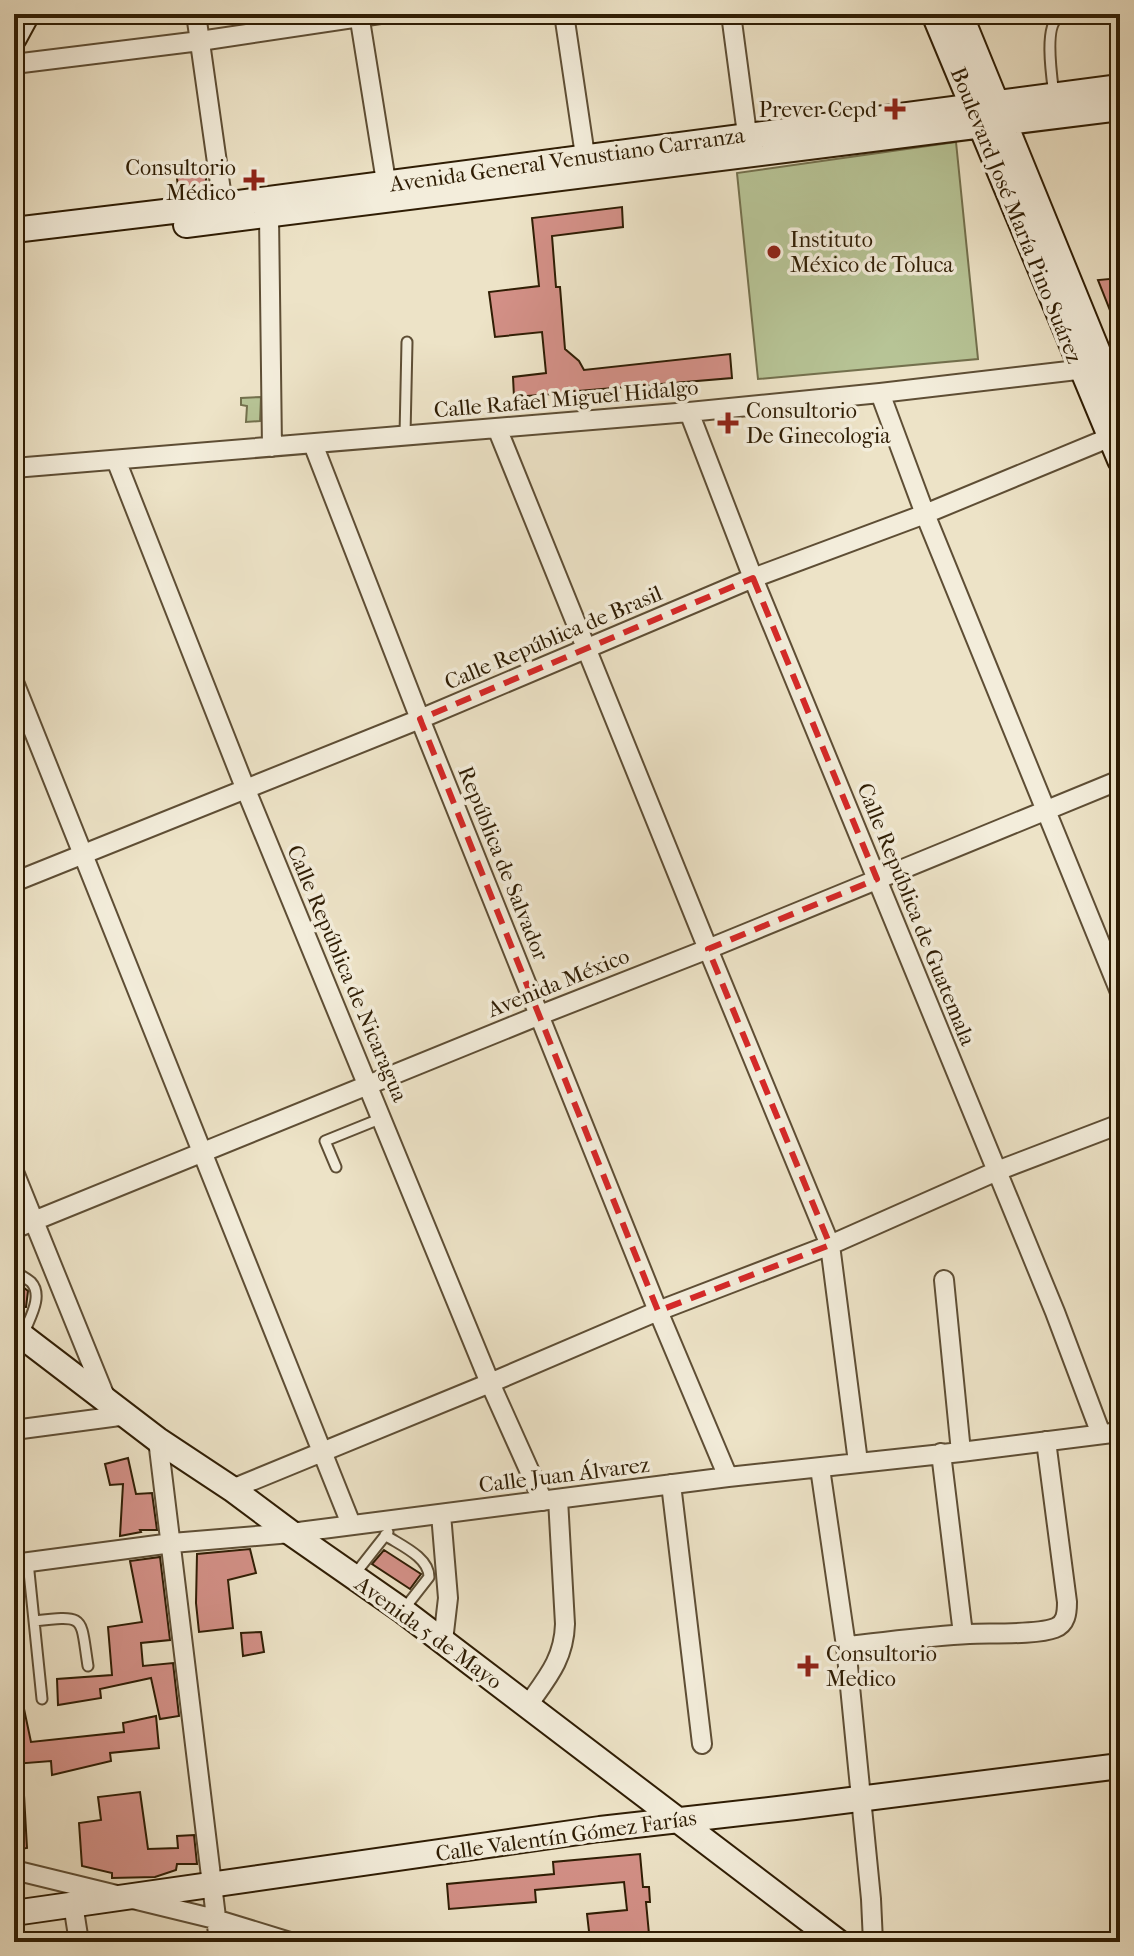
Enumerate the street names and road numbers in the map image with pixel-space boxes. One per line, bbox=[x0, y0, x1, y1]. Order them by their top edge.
street label: Boulevard José María Pino Suárez bbox=[945, 64, 1088, 367]
street label: Avenida General Venustiano Carranza bbox=[387, 122, 747, 198]
street label: Calle Rafael Miguel Hidalgo bbox=[433, 374, 699, 424]
street label: Calle República de Brasil bbox=[441, 580, 666, 696]
street label: República de Salvador bbox=[452, 762, 554, 965]
street label: Calle República de Guatemala bbox=[851, 779, 981, 1050]
street label: Calle República de Nicaragua bbox=[281, 841, 413, 1106]
street label: Avenida México bbox=[483, 943, 633, 1024]
street label: Calle Juan Álvarez bbox=[477, 1451, 651, 1498]
street label: Avenida 5 de Mayo bbox=[349, 1570, 507, 1695]
street label: Calle Valentín Gómez Farías bbox=[434, 1805, 698, 1867]

